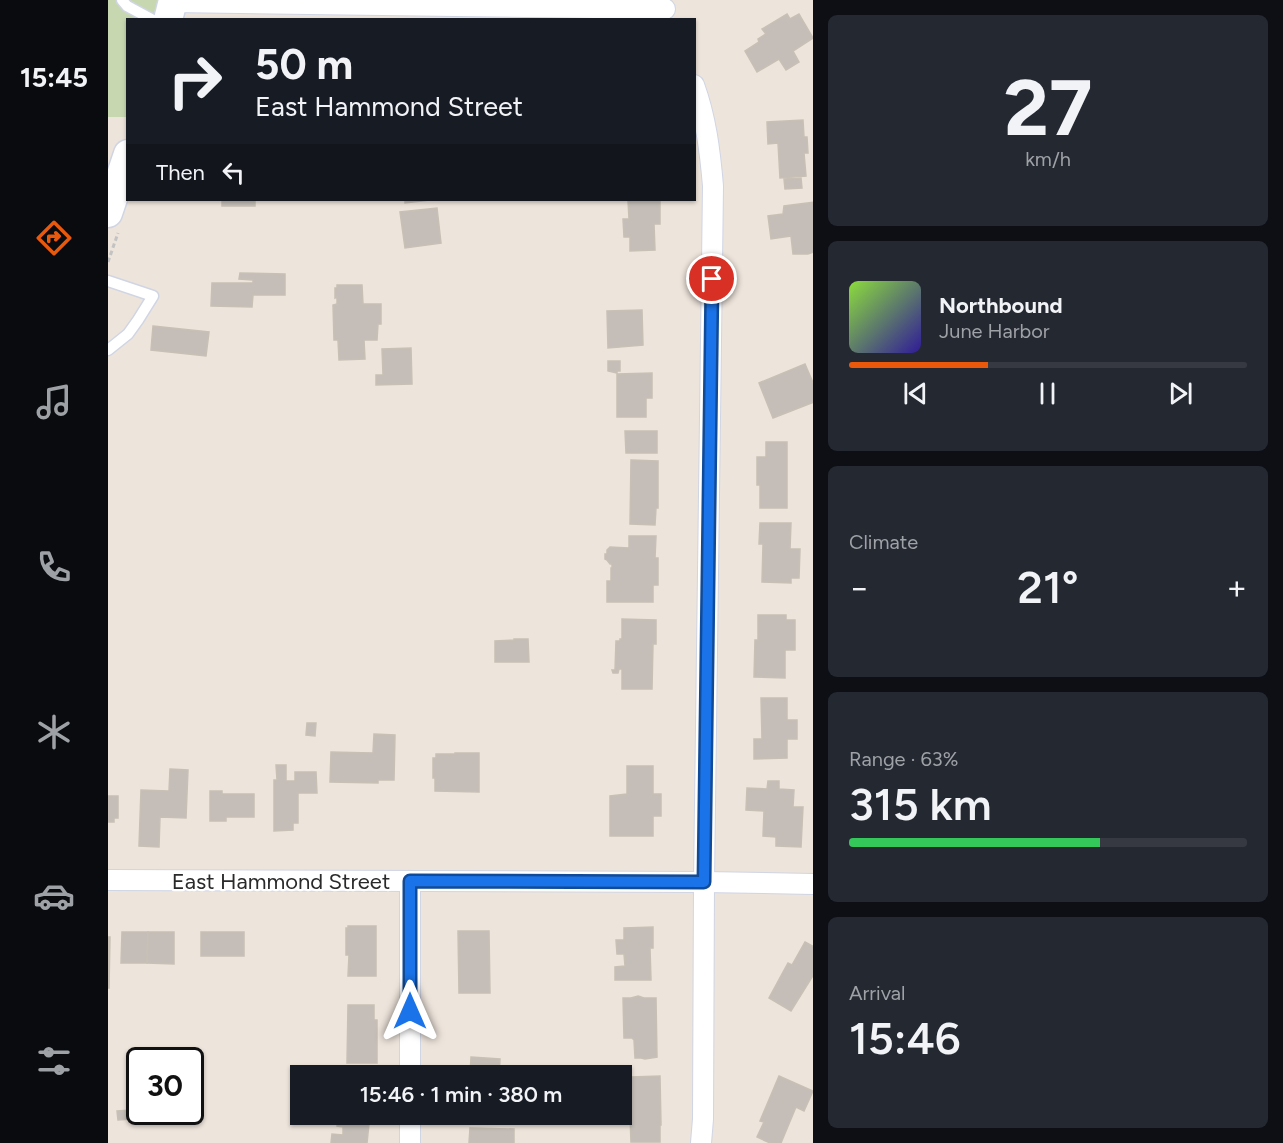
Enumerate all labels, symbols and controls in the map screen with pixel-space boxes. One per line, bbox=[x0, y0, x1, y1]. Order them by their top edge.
text: 50 m bbox=[255, 39, 353, 90]
icon: right bbox=[156, 42, 234, 120]
text: 15:45 bbox=[20, 61, 88, 94]
text: 27 bbox=[1004, 61, 1092, 155]
text: East Hammond Street bbox=[255, 90, 523, 123]
text: km/h bbox=[1025, 147, 1071, 171]
icon: left bbox=[217, 156, 250, 189]
text: Then bbox=[156, 159, 205, 186]
icon: directions bbox=[33, 217, 75, 259]
pin bbox=[686, 253, 737, 304]
icon: arrive bbox=[695, 262, 728, 295]
text: Northbound bbox=[939, 292, 1063, 319]
text: June Harbor bbox=[939, 319, 1050, 343]
icon: previous bbox=[899, 377, 932, 410]
icon: pause bbox=[1031, 377, 1064, 410]
icon: next bbox=[1164, 377, 1197, 410]
icon: music bbox=[33, 381, 75, 423]
text: Climate bbox=[849, 530, 918, 554]
icon: phone bbox=[33, 546, 75, 588]
text: 21° bbox=[1017, 560, 1079, 614]
text: − bbox=[849, 568, 870, 607]
text: + bbox=[1226, 568, 1247, 607]
icon: climate bbox=[33, 711, 75, 753]
text: Range · 63% bbox=[849, 747, 958, 771]
text: 315 km bbox=[849, 777, 992, 831]
street label: East Hammond Street bbox=[172, 868, 390, 895]
icon: car bbox=[33, 875, 75, 917]
position arrow bbox=[378, 979, 442, 1043]
text: Arrival bbox=[849, 981, 905, 1005]
text: 15:46 bbox=[849, 1011, 961, 1065]
icon: filters bbox=[33, 1040, 75, 1082]
speed limit sign: 30 bbox=[126, 1047, 204, 1125]
text: 15:46 · 1 min · 380 m bbox=[360, 1081, 562, 1108]

